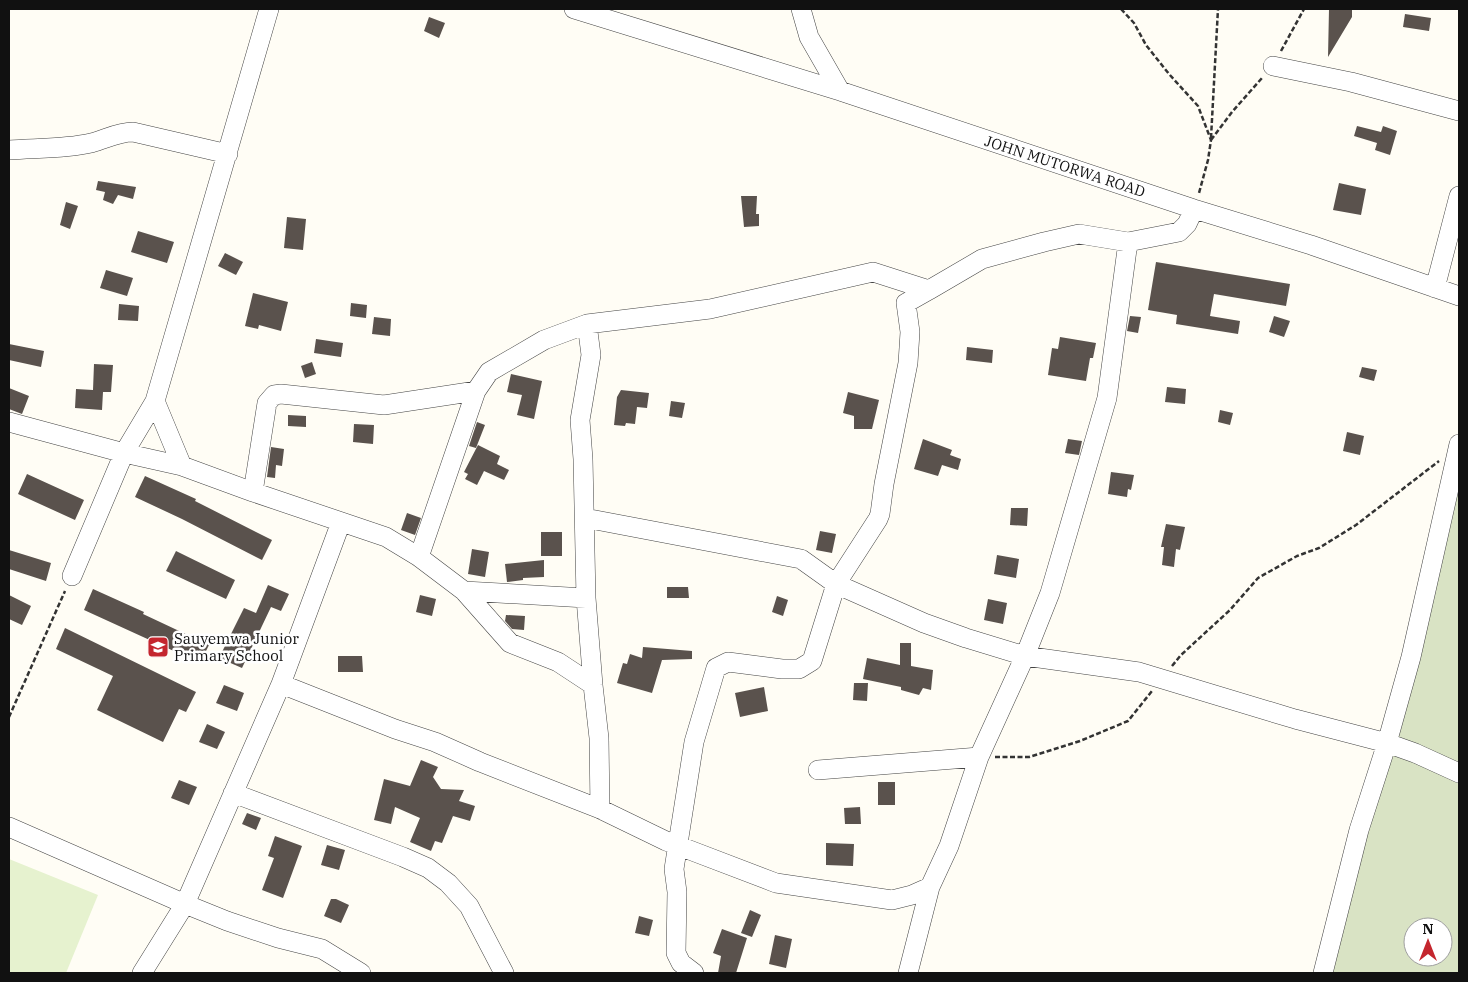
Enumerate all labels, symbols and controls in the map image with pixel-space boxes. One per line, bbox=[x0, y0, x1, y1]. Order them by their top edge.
street label: JOHN MUTORWA ROAD bbox=[982, 131, 1148, 201]
place label: Sauyemwa Junior Primary School bbox=[174, 629, 299, 665]
school or university icon: Sauyemwa Junior Primary School bbox=[146, 635, 170, 659]
north arrow bbox=[1403, 917, 1453, 967]
text: N bbox=[1422, 920, 1434, 938]

